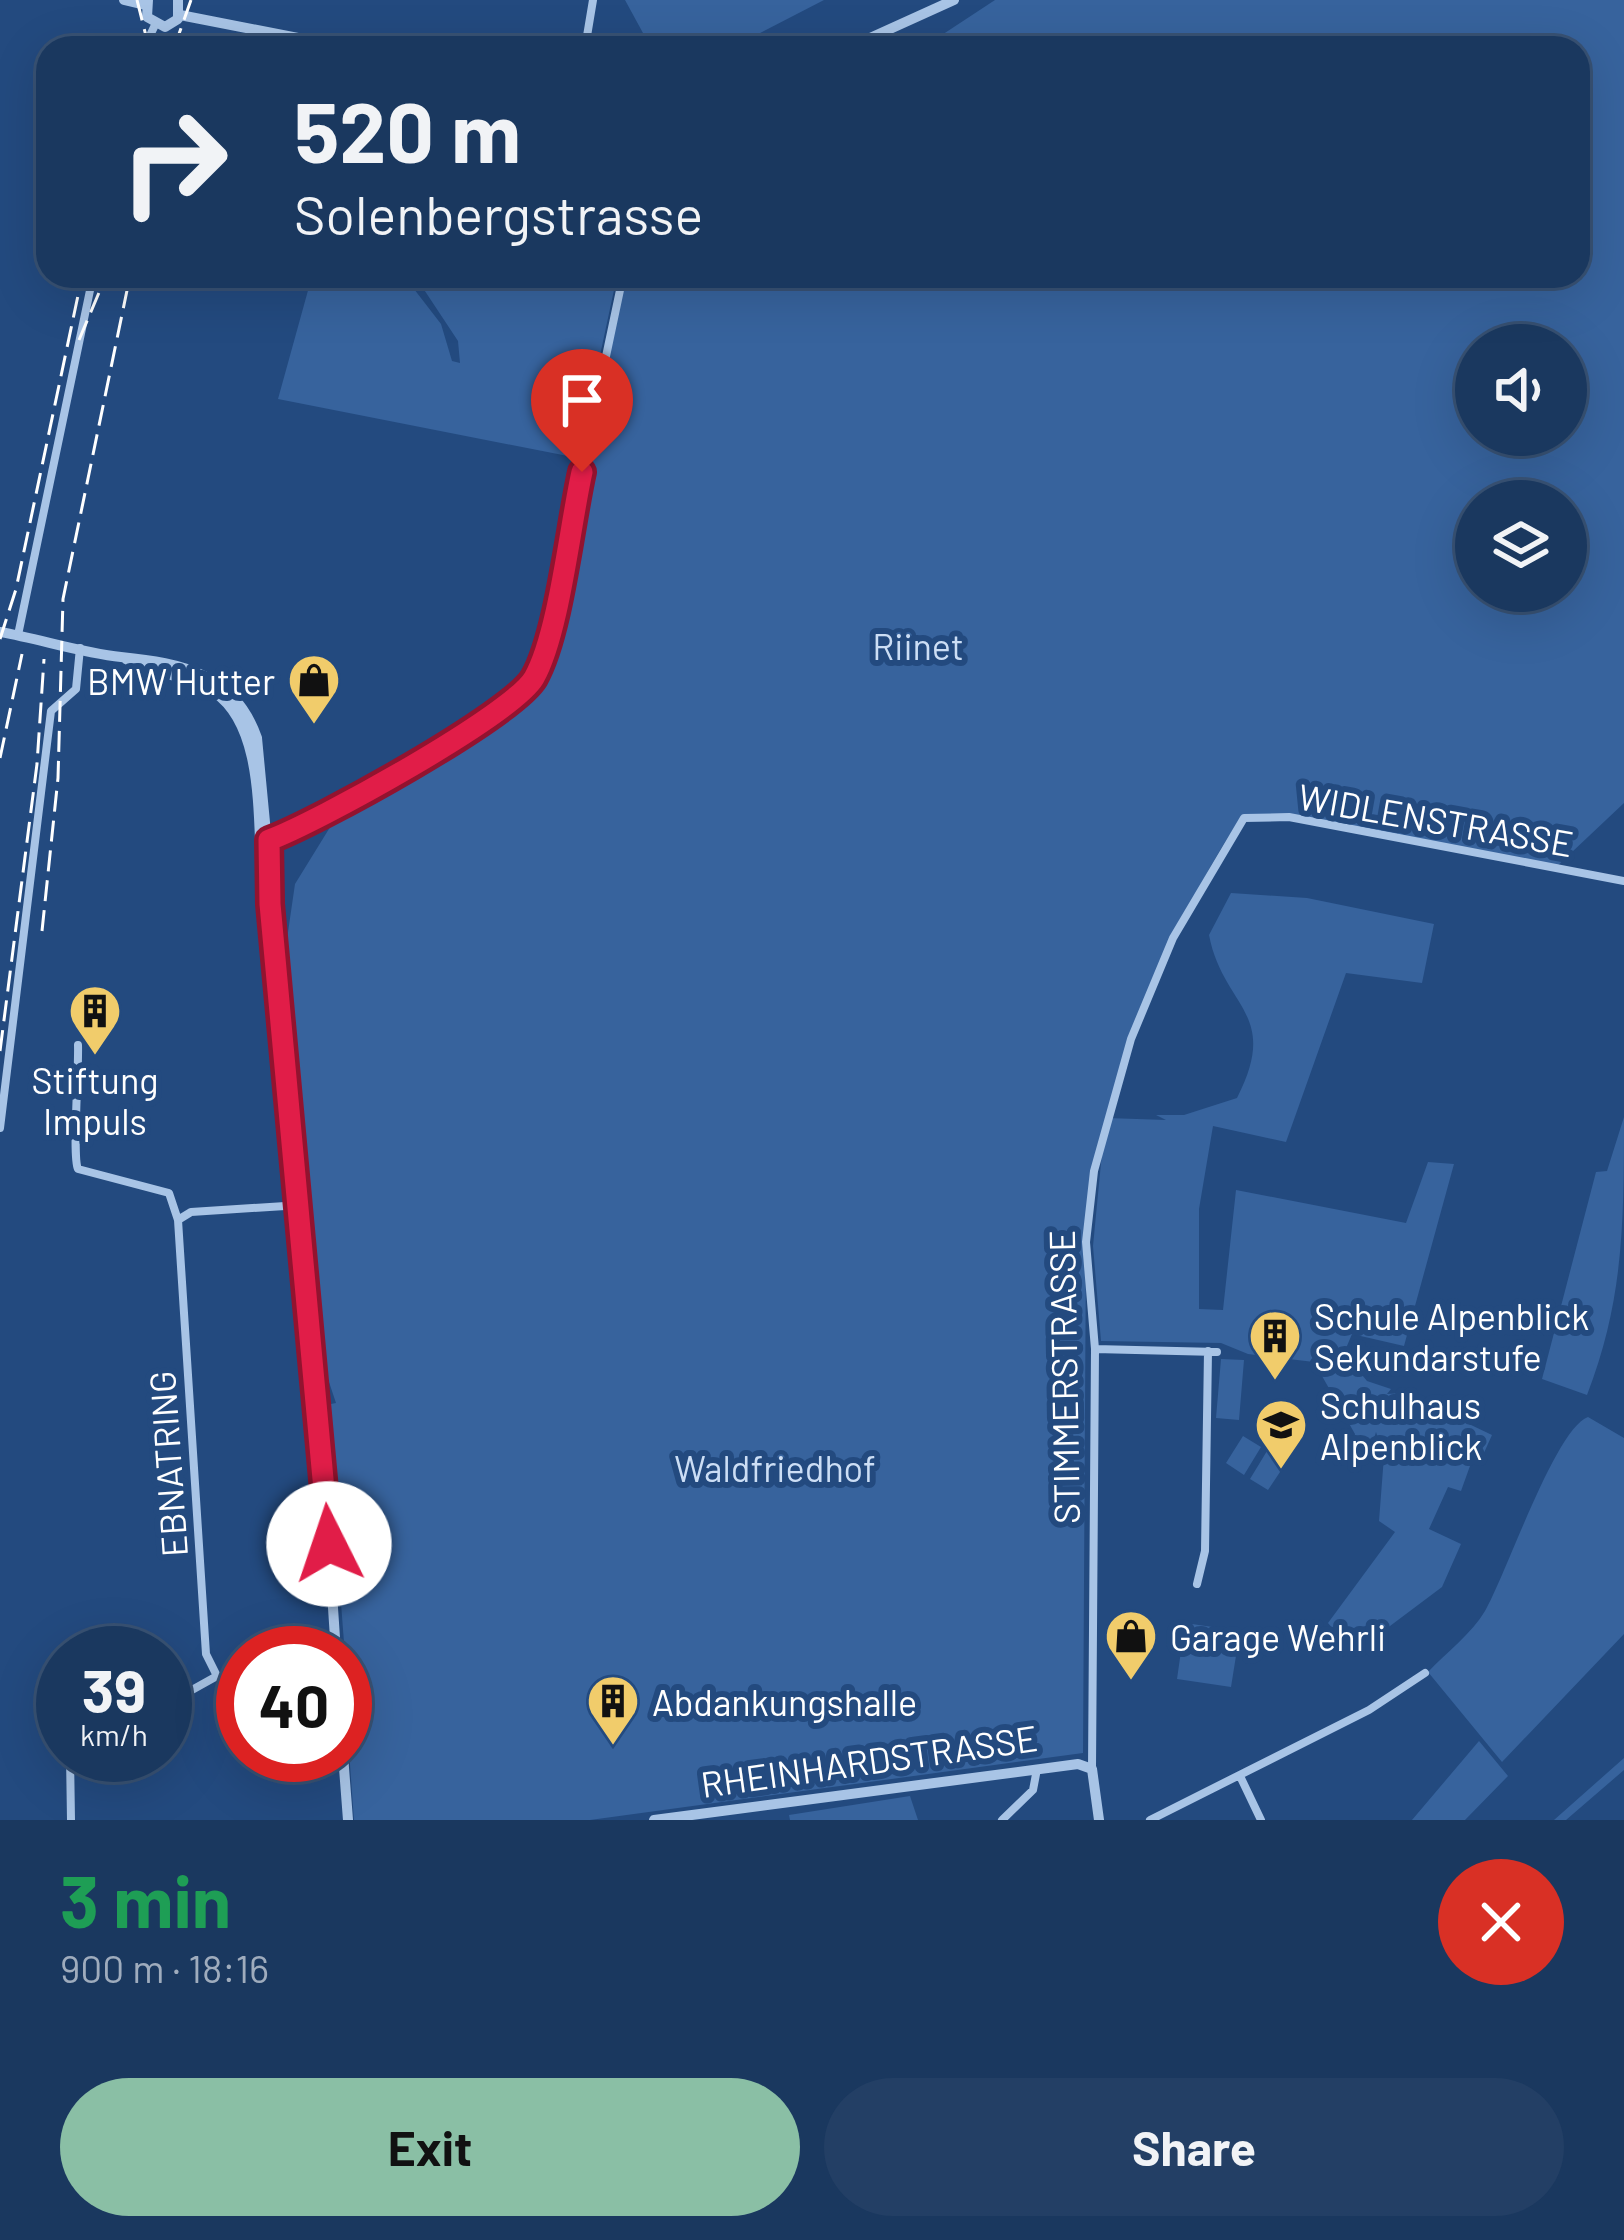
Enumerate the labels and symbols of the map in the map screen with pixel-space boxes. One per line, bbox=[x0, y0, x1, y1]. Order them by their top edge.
pin bbox=[531, 349, 633, 472]
park label: Riinet bbox=[872, 624, 964, 667]
shop icon: BMW Hutter bbox=[286, 652, 342, 726]
place label: BMW Hutter bbox=[87, 659, 275, 702]
street label: WIDLENSTRASSE bbox=[1295, 774, 1577, 864]
building icon: Stiftung Impuls bbox=[67, 983, 123, 1057]
place label: Stiftung Impuls bbox=[31, 1058, 159, 1142]
street label: STIMMERSTRASSE bbox=[1039, 1230, 1087, 1524]
place label: Schule Alpenblick Sekundarstufe bbox=[1314, 1294, 1589, 1378]
building icon: Schule Alpenblick Sekundarstufe bbox=[1247, 1308, 1303, 1382]
street label: EBNATRING bbox=[139, 1370, 195, 1558]
place label: Schulhaus Alpenblick bbox=[1320, 1383, 1482, 1467]
school or university icon: Schulhaus Alpenblick bbox=[1253, 1397, 1309, 1471]
park label: Waldfriedhof bbox=[674, 1446, 876, 1489]
position arrow bbox=[266, 1481, 392, 1607]
shop icon: Garage Wehrli bbox=[1103, 1608, 1159, 1682]
place label: Garage Wehrli bbox=[1170, 1615, 1386, 1658]
speed limit sign: 40 bbox=[216, 1626, 372, 1782]
building icon: Abdankungshalle bbox=[585, 1673, 641, 1747]
place label: Abdankungshalle bbox=[652, 1680, 917, 1723]
street label: RHEINHARDSTRASSE bbox=[698, 1715, 1040, 1805]

